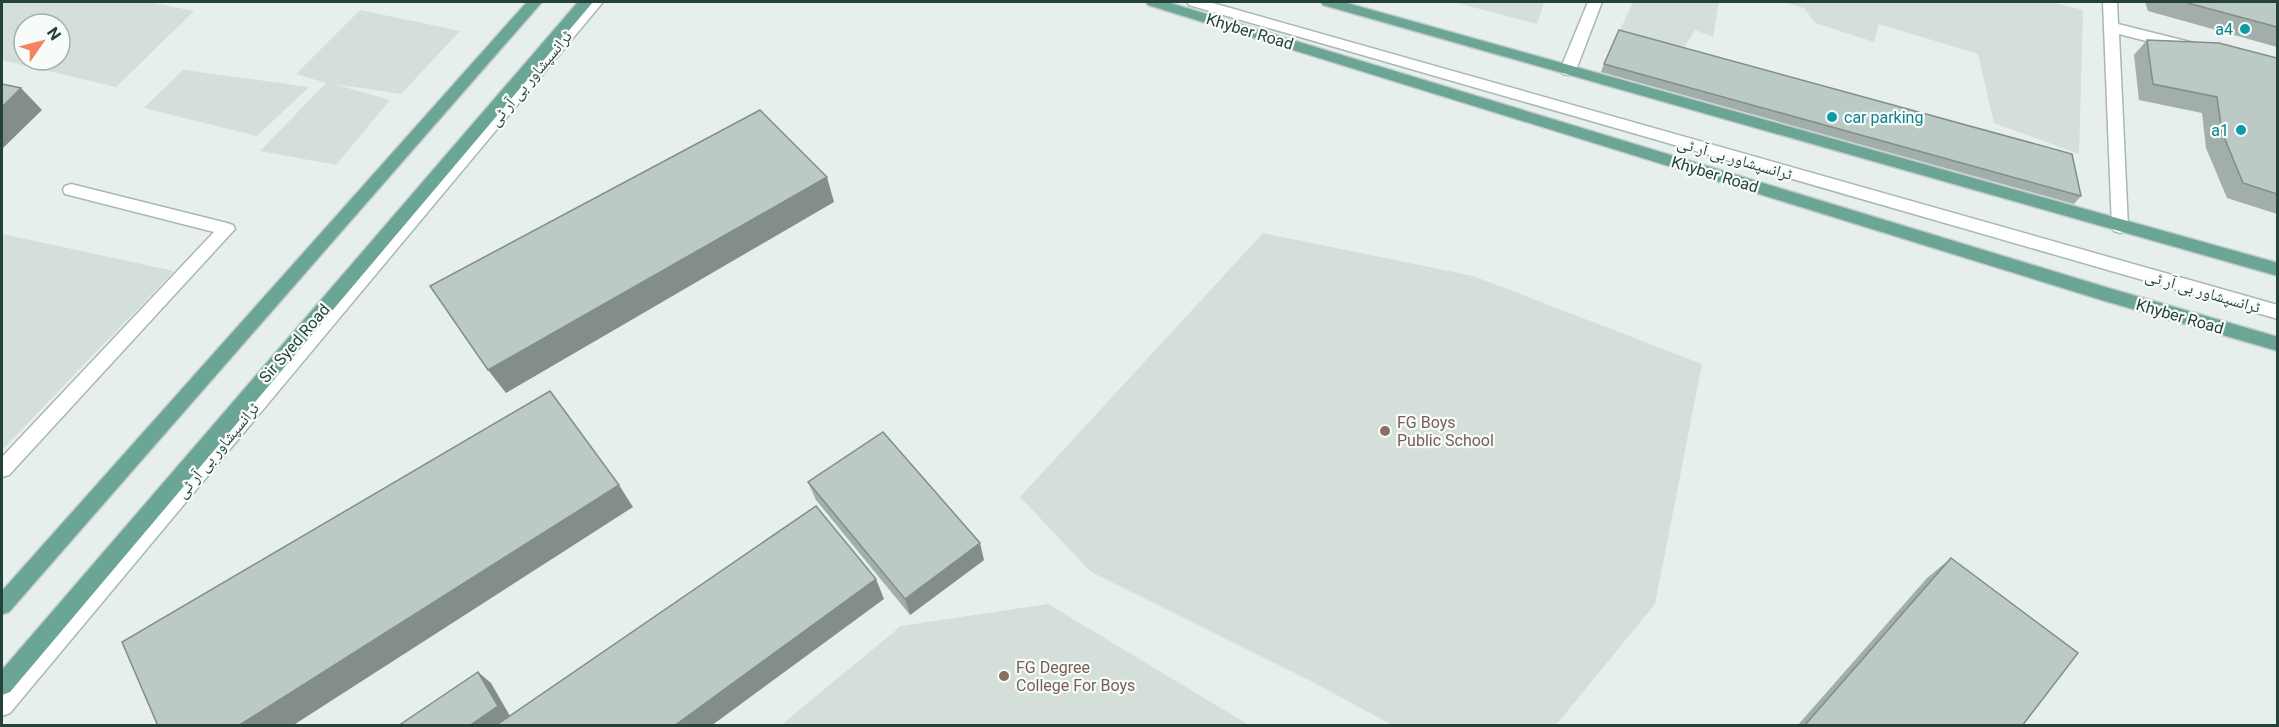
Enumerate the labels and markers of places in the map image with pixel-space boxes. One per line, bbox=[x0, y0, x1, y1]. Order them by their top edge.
place label: a4 bbox=[2215, 20, 2233, 39]
marker: a4 bbox=[2238, 22, 2252, 36]
place label: car parking bbox=[1844, 108, 1923, 127]
marker: car parking bbox=[1825, 110, 1839, 124]
place label: a1 bbox=[2211, 121, 2229, 140]
marker: a1 bbox=[2234, 123, 2248, 137]
place label: FG Boys Public School bbox=[1397, 413, 1494, 450]
marker: FG Boys Public School bbox=[1378, 424, 1392, 438]
place label: FG Degree College For Boys bbox=[1016, 658, 1135, 695]
marker: FG Degree College For Boys bbox=[997, 669, 1011, 683]

